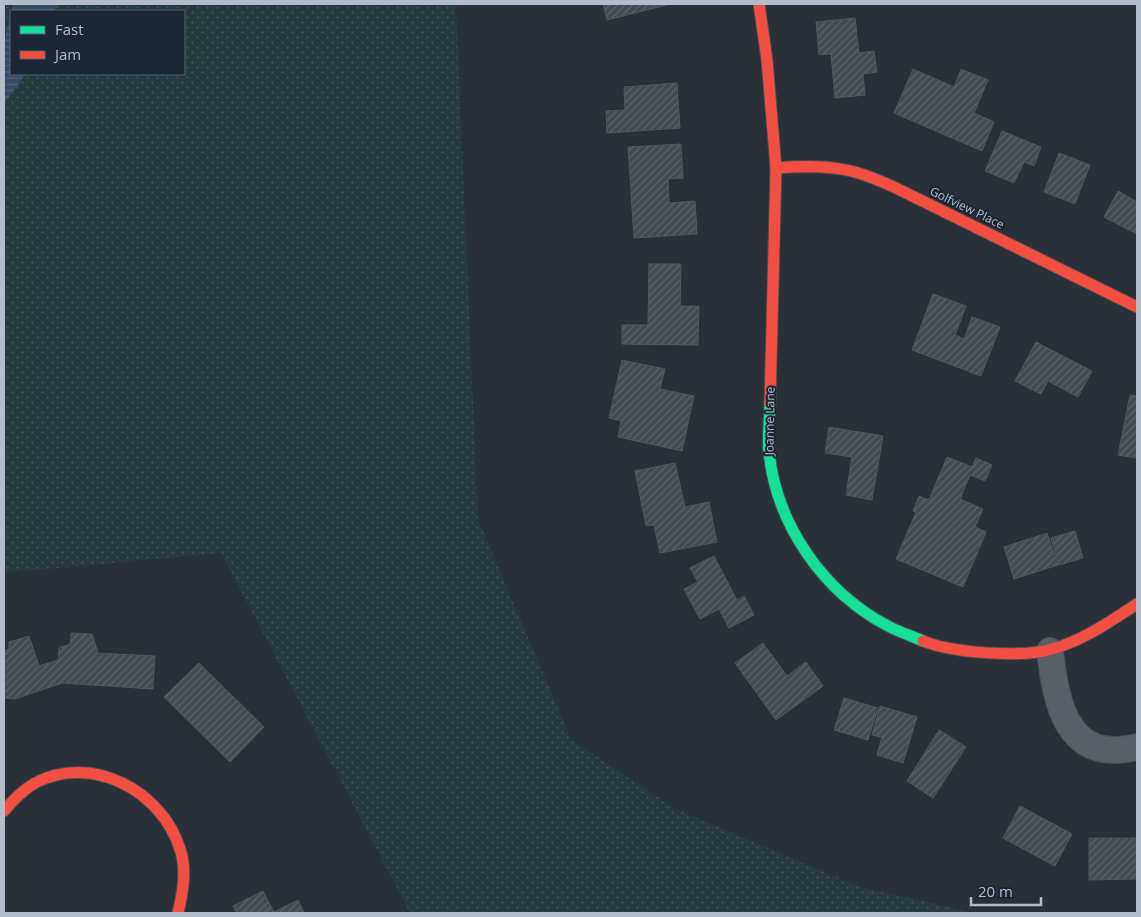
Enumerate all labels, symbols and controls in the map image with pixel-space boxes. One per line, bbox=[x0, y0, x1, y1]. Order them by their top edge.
legend bbox=[10, 10, 185, 75]
text: Fast bbox=[55, 19, 84, 39]
text: Jam bbox=[53, 44, 81, 64]
street label: Golfview Place bbox=[927, 182, 1007, 233]
street label: Joanne Lane bbox=[760, 386, 779, 456]
scale bar bbox=[971, 874, 1041, 906]
text: 20 m bbox=[978, 881, 1013, 901]

